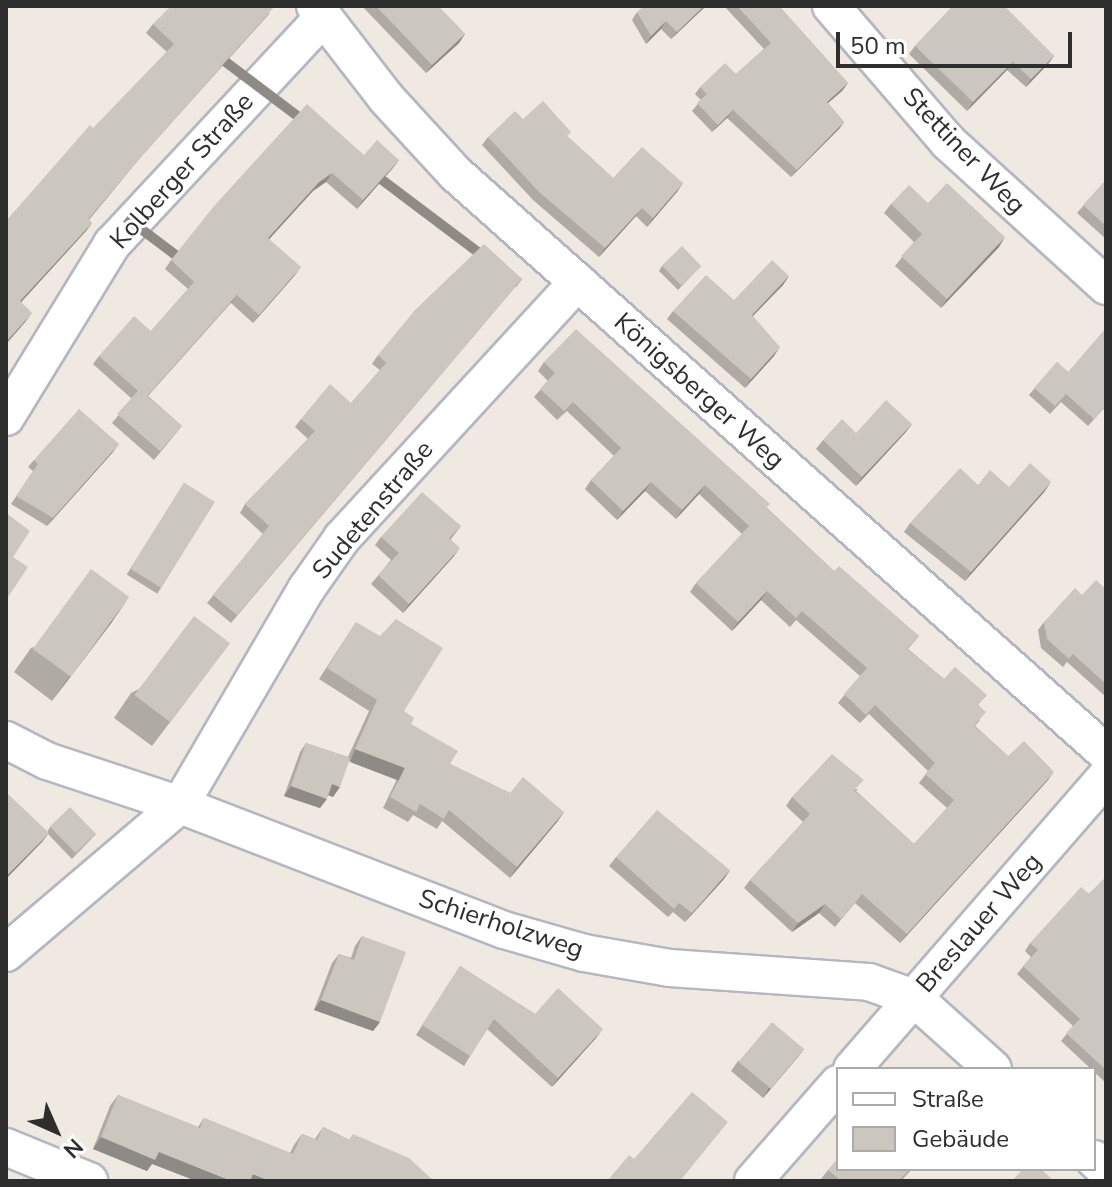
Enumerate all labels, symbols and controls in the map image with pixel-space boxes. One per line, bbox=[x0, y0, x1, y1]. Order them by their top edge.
scale bar bbox=[840, 16, 1076, 66]
text: 50 m bbox=[850, 30, 906, 62]
street label: Stettiner Weg bbox=[896, 81, 1032, 221]
street label: Kolberger Straße bbox=[104, 87, 260, 255]
street label: Königsberger Weg bbox=[607, 306, 791, 476]
street label: Sudetenstraße bbox=[306, 434, 440, 586]
street label: Breslauer Weg bbox=[910, 847, 1048, 999]
street label: Schierholzweg bbox=[415, 883, 587, 965]
legend bbox=[836, 1067, 1096, 1171]
text: Straße bbox=[912, 1083, 984, 1115]
north arrow bbox=[16, 1091, 96, 1171]
text: Gebäude bbox=[912, 1123, 1009, 1155]
text: N bbox=[57, 1132, 89, 1164]

